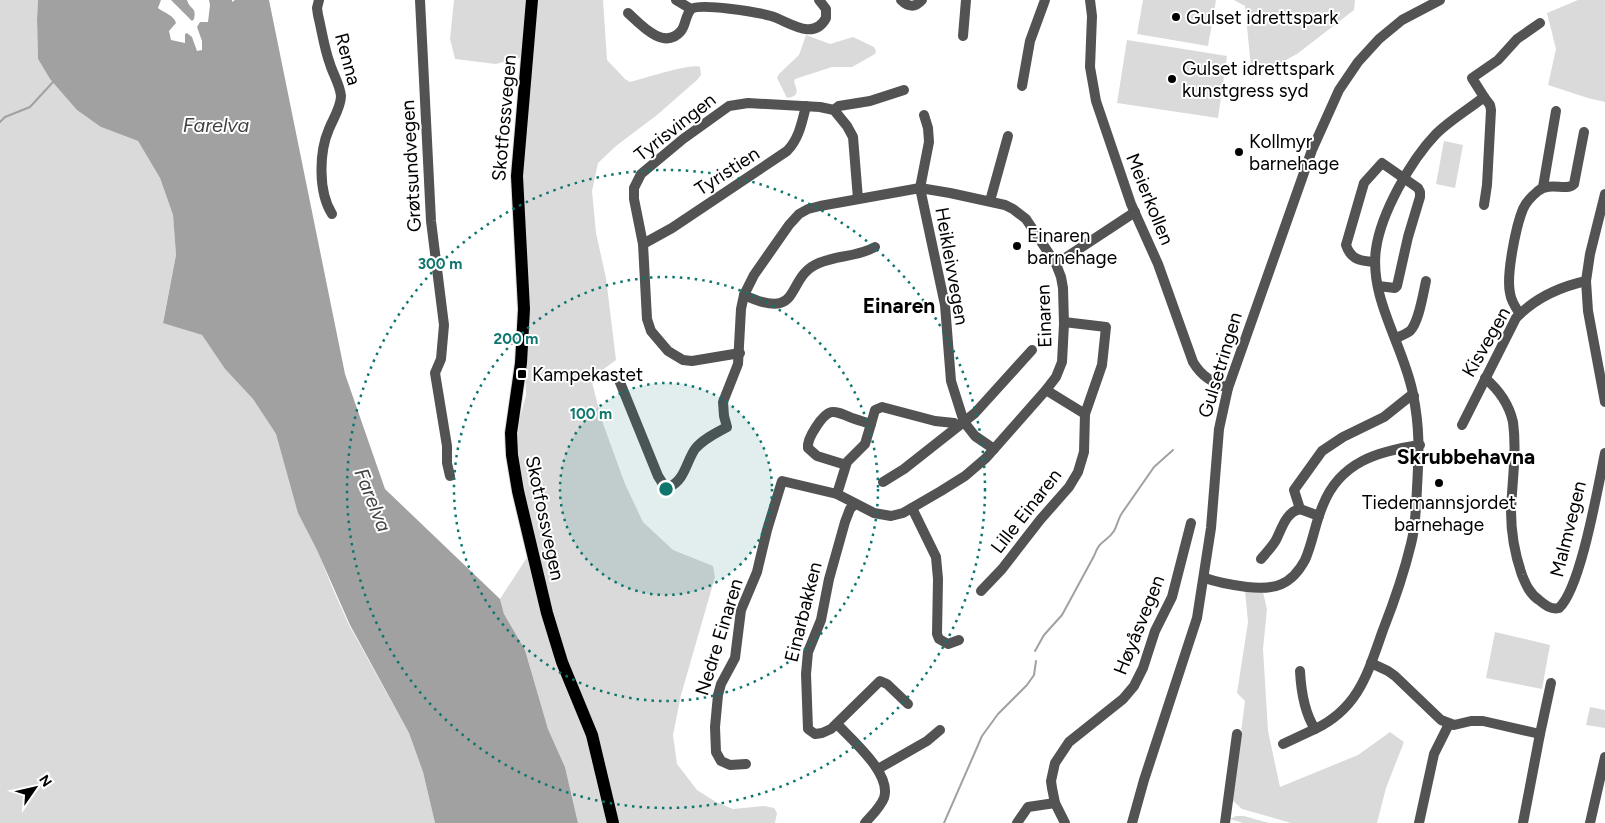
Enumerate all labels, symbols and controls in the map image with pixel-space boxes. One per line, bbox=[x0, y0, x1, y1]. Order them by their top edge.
place label: Gulset idrettspark bbox=[1186, 6, 1339, 29]
marker: Gulset idrettspark bbox=[1170, 11, 1182, 23]
street label: Renna bbox=[330, 30, 366, 88]
street label: Skotfossvegen bbox=[487, 54, 521, 182]
place label: Gulset idrettspark kunstgress syd bbox=[1182, 57, 1335, 102]
marker: Gulset idrettspark kunstgress syd bbox=[1166, 73, 1178, 85]
street label: Tyrisvingen bbox=[630, 88, 720, 166]
street label: Grøtsundvegen bbox=[396, 99, 426, 233]
water label: Farelva bbox=[183, 113, 250, 137]
place label: Kollmyr barnehage bbox=[1249, 130, 1339, 175]
street label: Tyristien bbox=[690, 142, 764, 200]
marker: Kollmyr barnehage bbox=[1233, 146, 1245, 158]
street label: Meierkollen bbox=[1121, 150, 1179, 248]
street label: Heikleivvegen bbox=[930, 205, 974, 327]
place label: Einaren barnehage bbox=[1027, 224, 1117, 269]
marker: Einaren barnehage bbox=[1011, 240, 1023, 252]
text: 300 m bbox=[418, 255, 462, 273]
street label: Einaren bbox=[1031, 284, 1057, 348]
district label: Einaren bbox=[863, 293, 935, 318]
street label: Kisvegen bbox=[1457, 303, 1515, 381]
street label: Gulsetringen bbox=[1193, 309, 1247, 421]
text: 200 m bbox=[494, 330, 538, 348]
place label: Kampekastet bbox=[532, 363, 643, 386]
marker: Kampekastet bbox=[516, 368, 528, 380]
text: 100 m bbox=[570, 405, 612, 423]
district label: Skrubbehavna bbox=[1397, 444, 1535, 469]
street label: Skotfossvegen bbox=[521, 454, 569, 582]
street label: Lille Einaren bbox=[986, 464, 1066, 558]
water label: Farelva bbox=[349, 465, 397, 536]
marker: Tiedemannsjordet barnehage bbox=[1433, 477, 1445, 489]
street label: Malmvegen bbox=[1545, 479, 1591, 579]
centre of rings bbox=[657, 480, 675, 498]
place label: Tiedemannsjordet barnehage bbox=[1362, 491, 1516, 536]
street label: Einarbakken bbox=[779, 560, 827, 664]
street label: Høyåsvegen bbox=[1109, 572, 1169, 678]
street label: Nedre Einaren bbox=[690, 576, 748, 698]
north arrow bbox=[10, 763, 60, 813]
text: N bbox=[35, 772, 55, 790]

